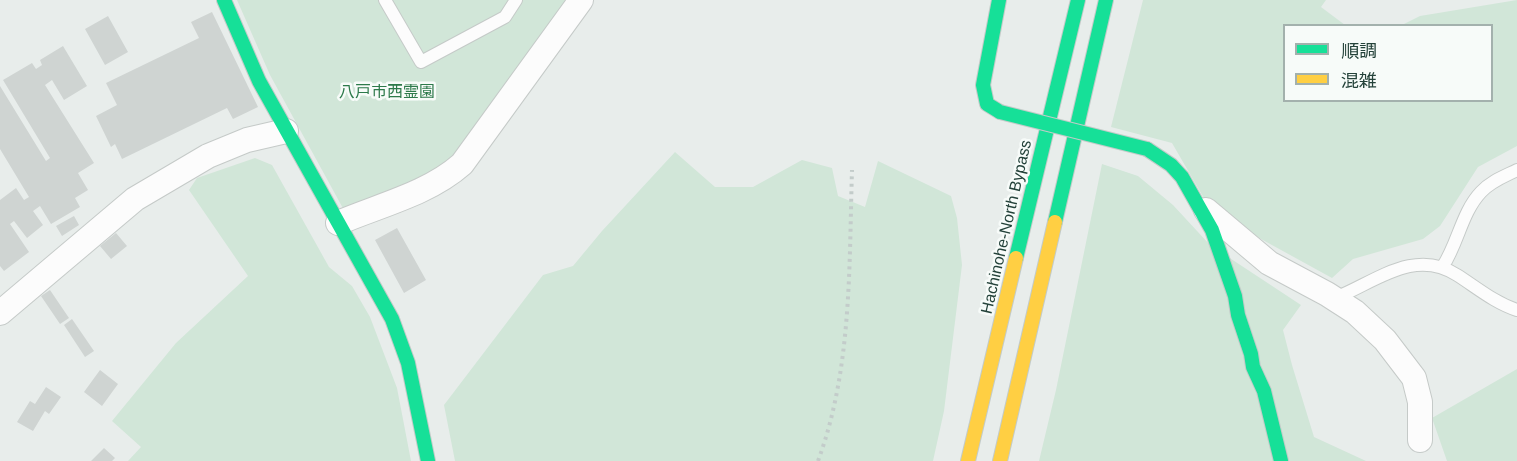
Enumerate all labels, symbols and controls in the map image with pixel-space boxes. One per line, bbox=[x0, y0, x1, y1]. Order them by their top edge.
legend bbox=[1283, 24, 1493, 102]
text: 順調 bbox=[1341, 41, 1377, 61]
text: 混雑 bbox=[1341, 71, 1377, 91]
park label: 八戸市西霊園 bbox=[339, 83, 435, 103]
street label: Hachinohe-North Bypass bbox=[978, 138, 1036, 316]

